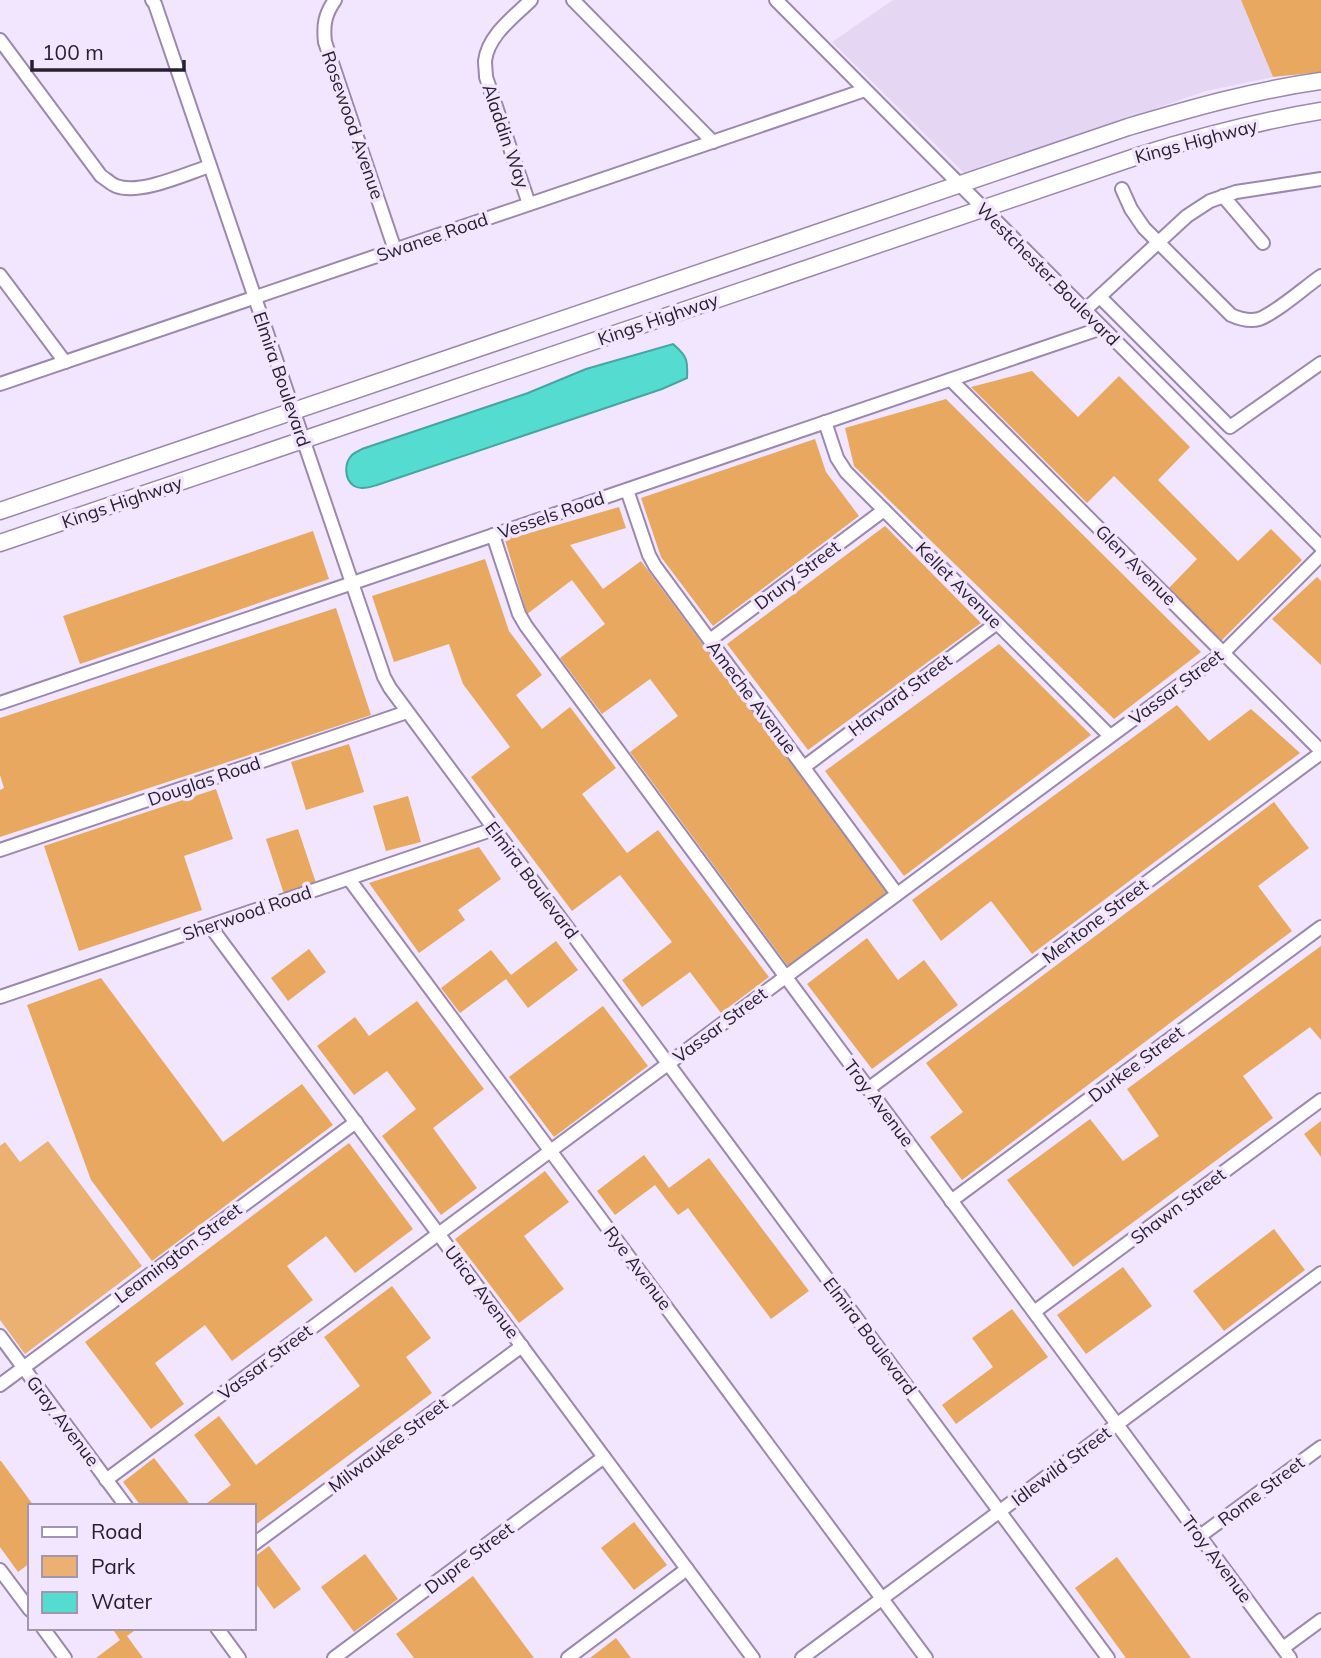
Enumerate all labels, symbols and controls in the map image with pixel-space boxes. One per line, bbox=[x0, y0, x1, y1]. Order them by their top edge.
scale bar bbox=[32, 28, 184, 72]
text: 100 m bbox=[42, 39, 104, 65]
street label: Rosewood Avenue bbox=[317, 48, 389, 202]
street label: Aladdin Way bbox=[477, 81, 535, 192]
street label: Kings Highway bbox=[1132, 113, 1260, 168]
street label: Westchester Boulevard bbox=[971, 197, 1125, 351]
street label: Swanee Road bbox=[373, 207, 491, 267]
street label: Kings Highway bbox=[595, 287, 722, 350]
street label: Elmira Boulevard bbox=[248, 309, 316, 449]
street label: Kings Highway bbox=[59, 470, 186, 533]
street label: Vessels Road bbox=[495, 486, 607, 544]
street label: Glen Avenue bbox=[1091, 520, 1181, 610]
street label: Drury Street bbox=[750, 535, 844, 615]
street label: Kellet Avenue bbox=[911, 537, 1007, 633]
street label: Ameche Avenue bbox=[702, 636, 802, 758]
street label: Vassar Street bbox=[1124, 644, 1228, 730]
street label: Harvard Street bbox=[844, 649, 956, 741]
street label: Douglas Road bbox=[145, 751, 263, 811]
street label: Elmira Boulevard bbox=[480, 817, 584, 943]
street label: Mentone Street bbox=[1037, 874, 1153, 968]
street label: Sherwood Road bbox=[180, 880, 314, 946]
street label: Vassar Street bbox=[668, 982, 772, 1068]
street label: Durkee Street bbox=[1084, 1021, 1188, 1107]
street label: Troy Avenue bbox=[839, 1055, 919, 1151]
street label: Shawn Street bbox=[1126, 1163, 1230, 1249]
street label: Leamington Street bbox=[110, 1198, 246, 1308]
street label: Rye Avenue bbox=[599, 1222, 677, 1314]
street label: Utica Avenue bbox=[439, 1241, 525, 1343]
street label: Elmira Boulevard bbox=[818, 1273, 922, 1399]
street label: Vassar Street bbox=[213, 1319, 317, 1405]
street label: Gray Avenue bbox=[22, 1371, 104, 1471]
street label: Milwaukee Street bbox=[324, 1393, 452, 1497]
street label: Idlewild Street bbox=[1007, 1421, 1115, 1511]
street label: Rome Street bbox=[1213, 1451, 1309, 1531]
legend bbox=[28, 1504, 256, 1630]
street label: Troy Avenue bbox=[1177, 1511, 1257, 1607]
street label: Dupre Street bbox=[420, 1517, 518, 1599]
text: Road bbox=[91, 1518, 142, 1544]
text: Park bbox=[91, 1553, 135, 1579]
text: Water bbox=[91, 1588, 152, 1614]

